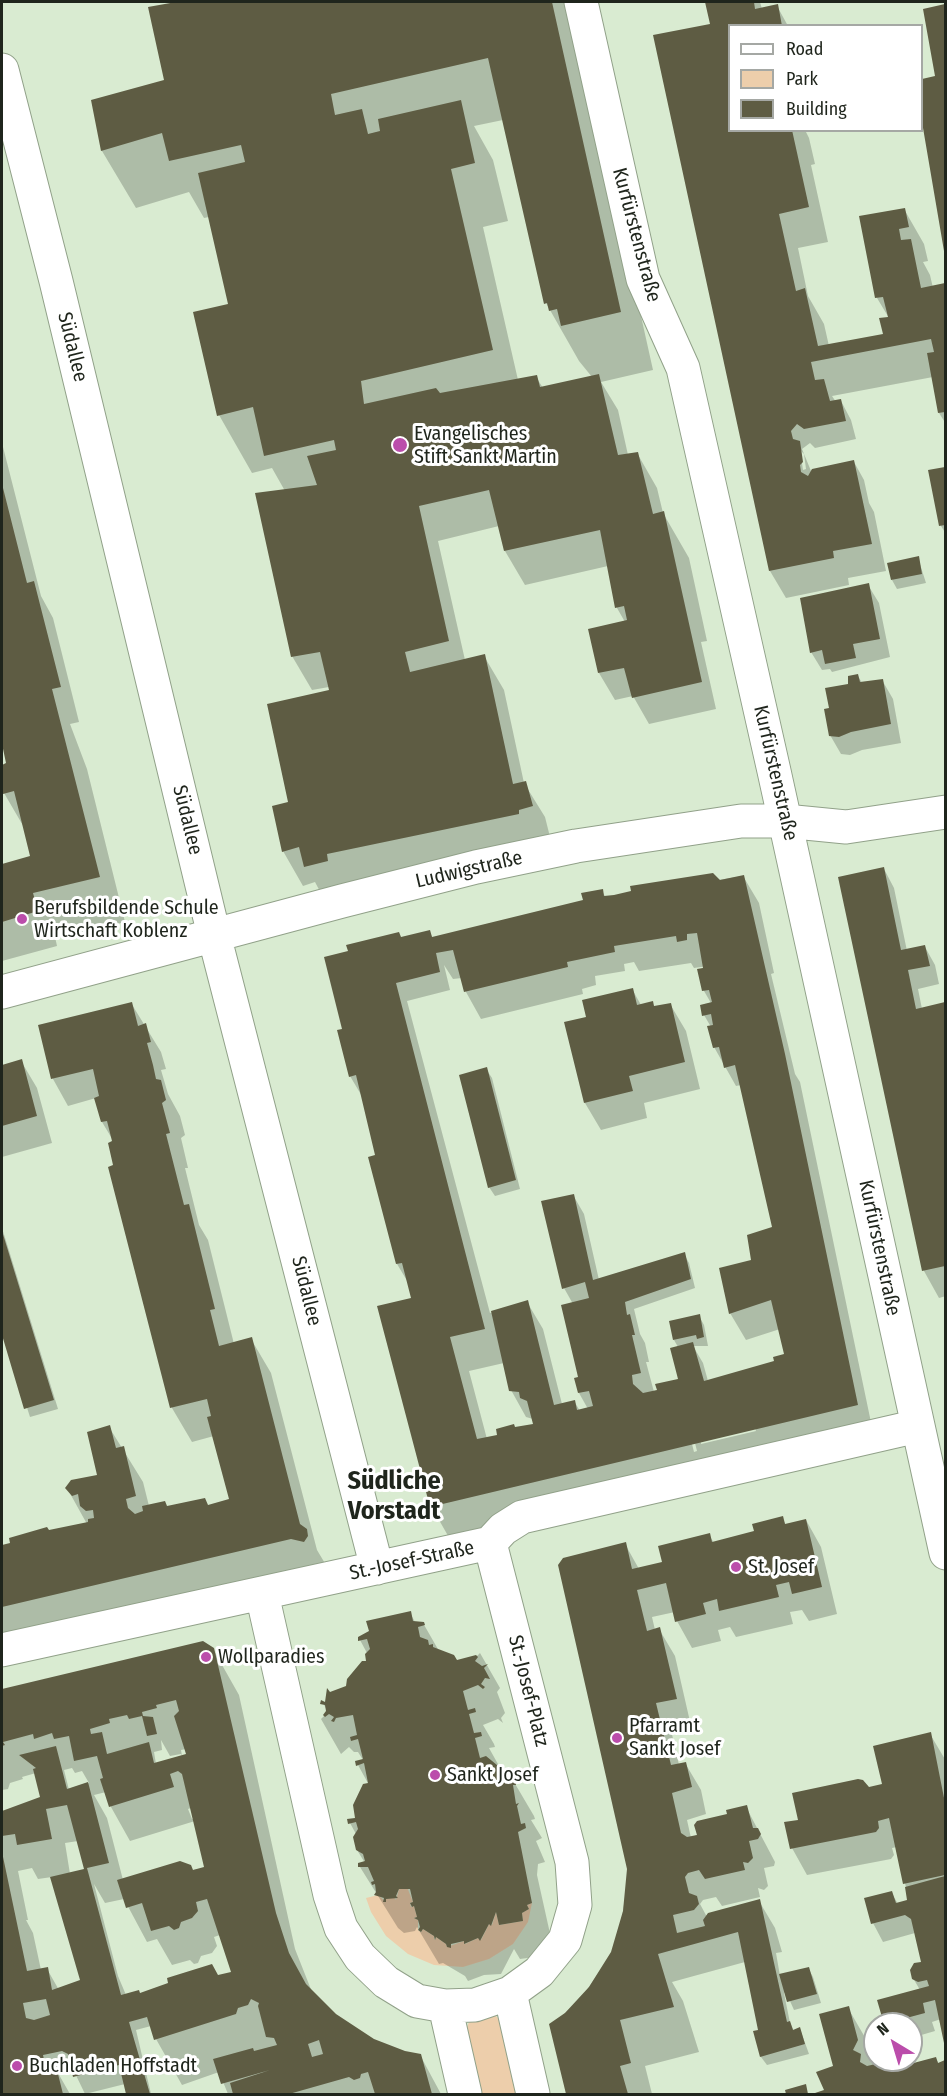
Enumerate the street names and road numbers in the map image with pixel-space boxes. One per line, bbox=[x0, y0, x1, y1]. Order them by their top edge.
street label: Kurfürstenstraße bbox=[607, 165, 665, 305]
street label: Südallee bbox=[52, 310, 92, 384]
street label: Kurfürstenstraße bbox=[748, 703, 802, 843]
street label: Südallee bbox=[167, 783, 207, 857]
street label: Ludwigstraße bbox=[413, 846, 525, 894]
street label: Kurfürstenstraße bbox=[853, 1178, 905, 1318]
street label: Südallee bbox=[286, 1254, 326, 1328]
street label: St.-Josef-Straße bbox=[347, 1536, 477, 1586]
street label: St.-Josef-Platz bbox=[503, 1633, 553, 1749]

